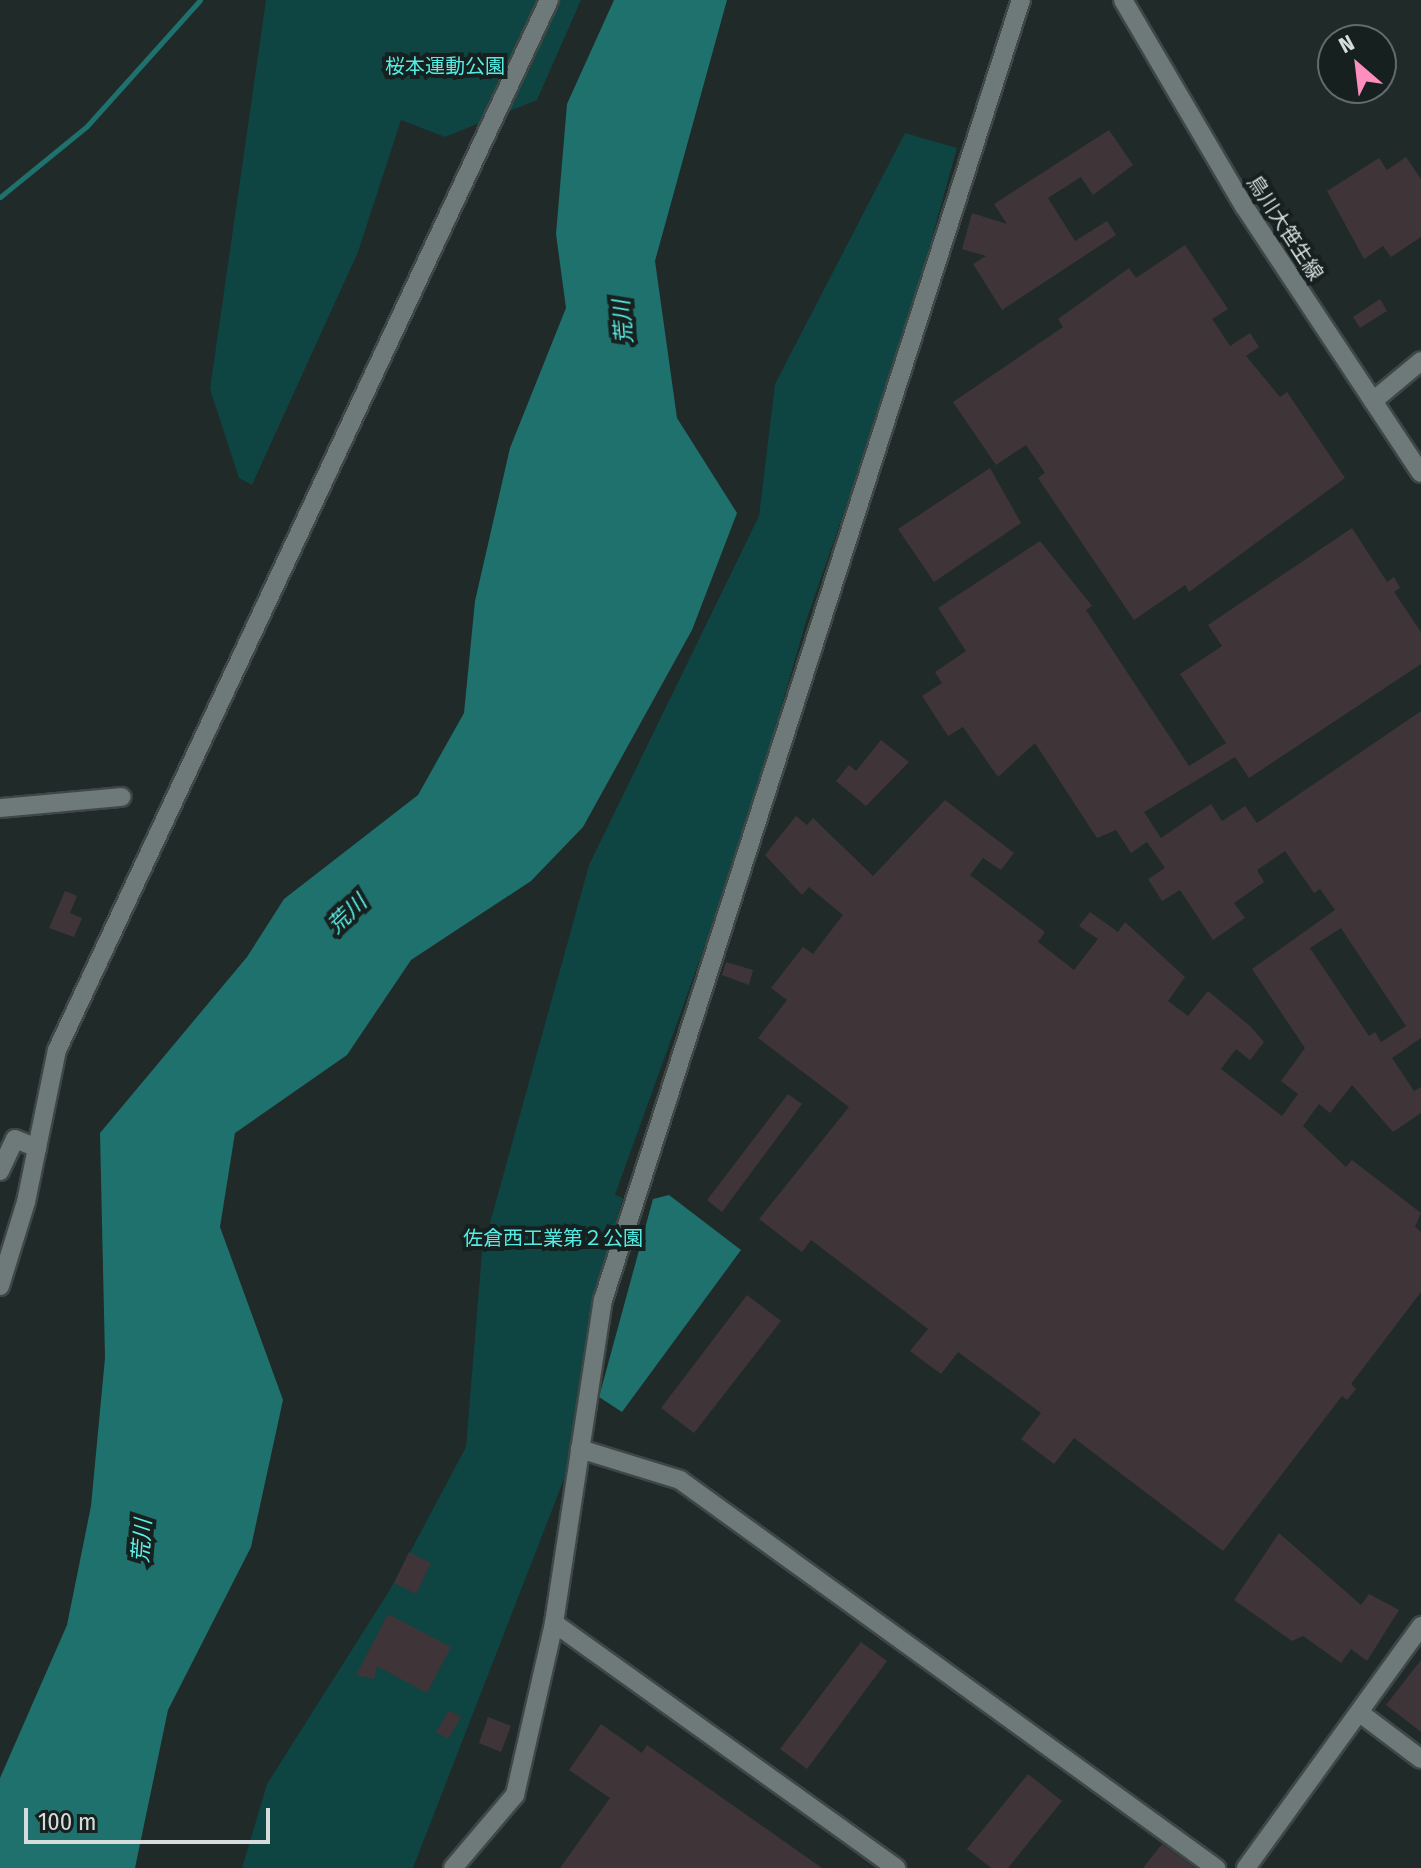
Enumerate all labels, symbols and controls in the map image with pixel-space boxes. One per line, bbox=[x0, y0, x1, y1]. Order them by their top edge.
north arrow bbox=[1317, 24, 1397, 104]
text: N bbox=[1334, 29, 1359, 59]
park label: 桜本運動公園 bbox=[385, 54, 505, 78]
street label: 鳥川大笹生線 bbox=[1242, 171, 1328, 285]
water label: 荒川 bbox=[608, 299, 638, 345]
water label: 荒川 bbox=[322, 889, 372, 939]
park label: 佐倉西工業第２公園 bbox=[463, 1226, 643, 1250]
water label: 荒川 bbox=[127, 1518, 157, 1564]
scale bar bbox=[28, 1792, 274, 1842]
text: 100 m bbox=[38, 1808, 96, 1836]

